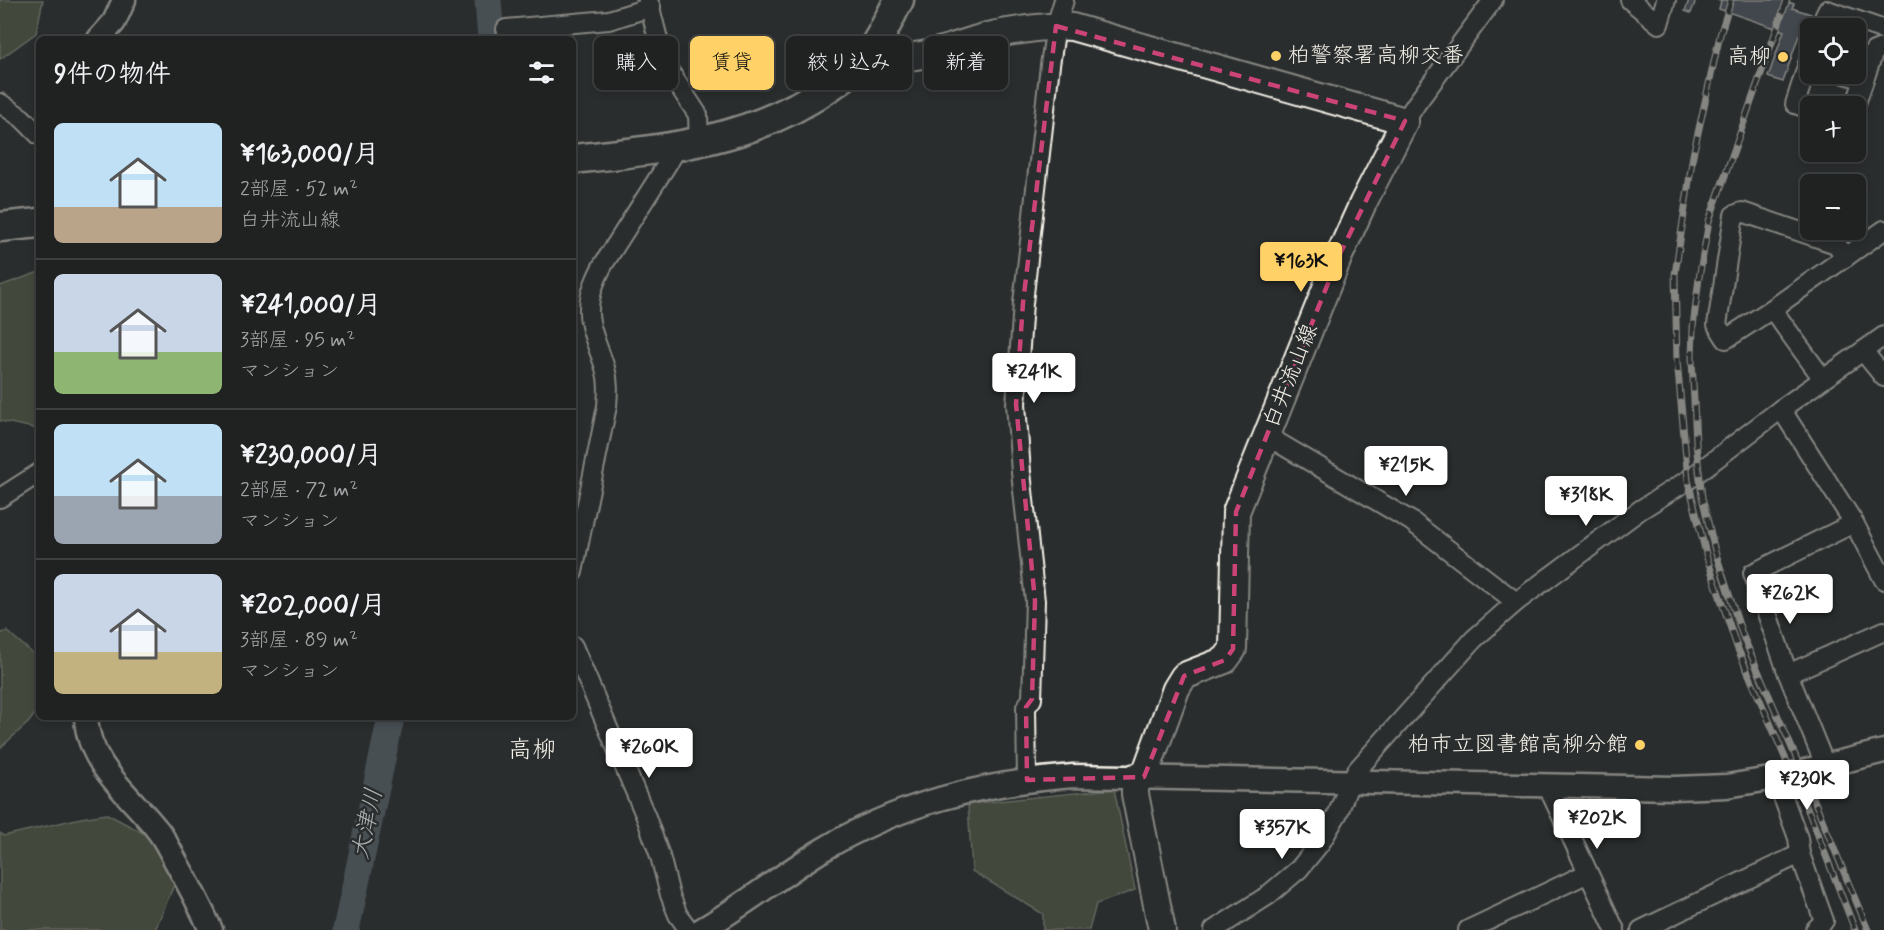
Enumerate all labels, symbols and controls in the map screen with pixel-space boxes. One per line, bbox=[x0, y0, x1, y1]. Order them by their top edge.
map controls bbox=[1800, 18, 1866, 240]
button: locate bbox=[1800, 18, 1866, 84]
chip: 購入 bbox=[594, 36, 678, 90]
chip: 賃貸 bbox=[690, 36, 774, 90]
chip: 絞り込み bbox=[786, 36, 912, 90]
chip: 新着 bbox=[924, 36, 1008, 90]
place label: 柏警察署高柳交番 bbox=[1288, 42, 1464, 70]
place label: 高柳 bbox=[1727, 43, 1771, 71]
marker: 柏警察署高柳交番 bbox=[1269, 49, 1283, 63]
marker: 高柳 bbox=[1776, 50, 1790, 64]
icon: filters bbox=[525, 56, 558, 89]
text: 9件の物件 bbox=[54, 58, 171, 92]
button: + bbox=[1800, 96, 1866, 162]
text: ¥163,000/月 bbox=[240, 138, 380, 172]
icon: home bbox=[102, 147, 174, 219]
button: − bbox=[1800, 174, 1866, 240]
text: 2部屋 · 52 m² bbox=[240, 176, 358, 203]
text: 白井流山線 bbox=[240, 207, 340, 234]
pin: ¥163K bbox=[1259, 242, 1343, 293]
text: ¥163K bbox=[1274, 248, 1328, 275]
text: ¥241,000/月 bbox=[240, 289, 382, 323]
icon: home bbox=[102, 298, 174, 370]
street label: 白井流山線 bbox=[1257, 320, 1325, 432]
text: 3部屋 · 95 m² bbox=[240, 327, 355, 354]
pin: ¥241K bbox=[992, 353, 1076, 404]
text: マンション bbox=[240, 358, 339, 385]
text: ¥241K bbox=[1006, 359, 1062, 386]
text: ¥230,000/月 bbox=[240, 439, 382, 473]
pin: ¥215K bbox=[1364, 446, 1448, 497]
icon: home bbox=[102, 448, 174, 520]
text: ¥215K bbox=[1378, 452, 1434, 479]
pin: ¥318K bbox=[1544, 476, 1628, 527]
text: 2部屋 · 72 m² bbox=[240, 477, 358, 504]
text: ¥318K bbox=[1559, 482, 1613, 509]
text: マンション bbox=[240, 508, 339, 535]
pin: ¥262K bbox=[1748, 574, 1832, 625]
text: ¥262K bbox=[1761, 580, 1819, 607]
text: ¥202,000/月 bbox=[240, 589, 386, 623]
icon: home bbox=[102, 598, 174, 670]
text: 3部屋 · 89 m² bbox=[240, 627, 358, 654]
text: マンション bbox=[240, 658, 339, 685]
pin: ¥260K bbox=[607, 728, 691, 779]
place label: 柏市立図書館高柳分館 bbox=[1408, 731, 1628, 759]
text: ¥260K bbox=[620, 734, 678, 761]
district label: 高柳 bbox=[508, 735, 556, 766]
marker: 柏市立図書館高柳分館 bbox=[1633, 738, 1647, 752]
pin: ¥230K bbox=[1765, 760, 1849, 811]
text: ¥230K bbox=[1779, 766, 1835, 793]
water label: 大津川 bbox=[345, 786, 391, 862]
pin: ¥202K bbox=[1555, 799, 1639, 850]
text: ¥202K bbox=[1568, 805, 1626, 832]
pin: ¥357K bbox=[1240, 809, 1324, 860]
text: ¥357K bbox=[1254, 815, 1310, 842]

